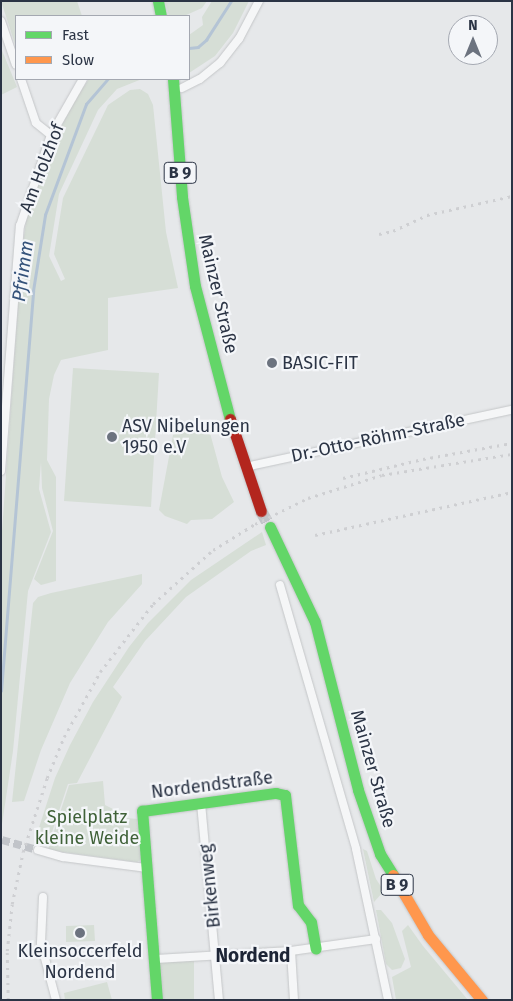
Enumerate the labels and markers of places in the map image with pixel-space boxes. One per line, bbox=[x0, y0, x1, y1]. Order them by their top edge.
place label: BASIC-FIT bbox=[282, 352, 358, 374]
marker: BASIC-FIT bbox=[266, 357, 278, 369]
place label: ASV Nibelungen 1950 e.V bbox=[122, 416, 250, 458]
marker: ASV Nibelungen 1950 e.V bbox=[106, 431, 118, 443]
marker: Kleinsoccerfeld Nordend bbox=[74, 927, 86, 939]
place label: Kleinsoccerfeld Nordend bbox=[18, 941, 142, 984]

